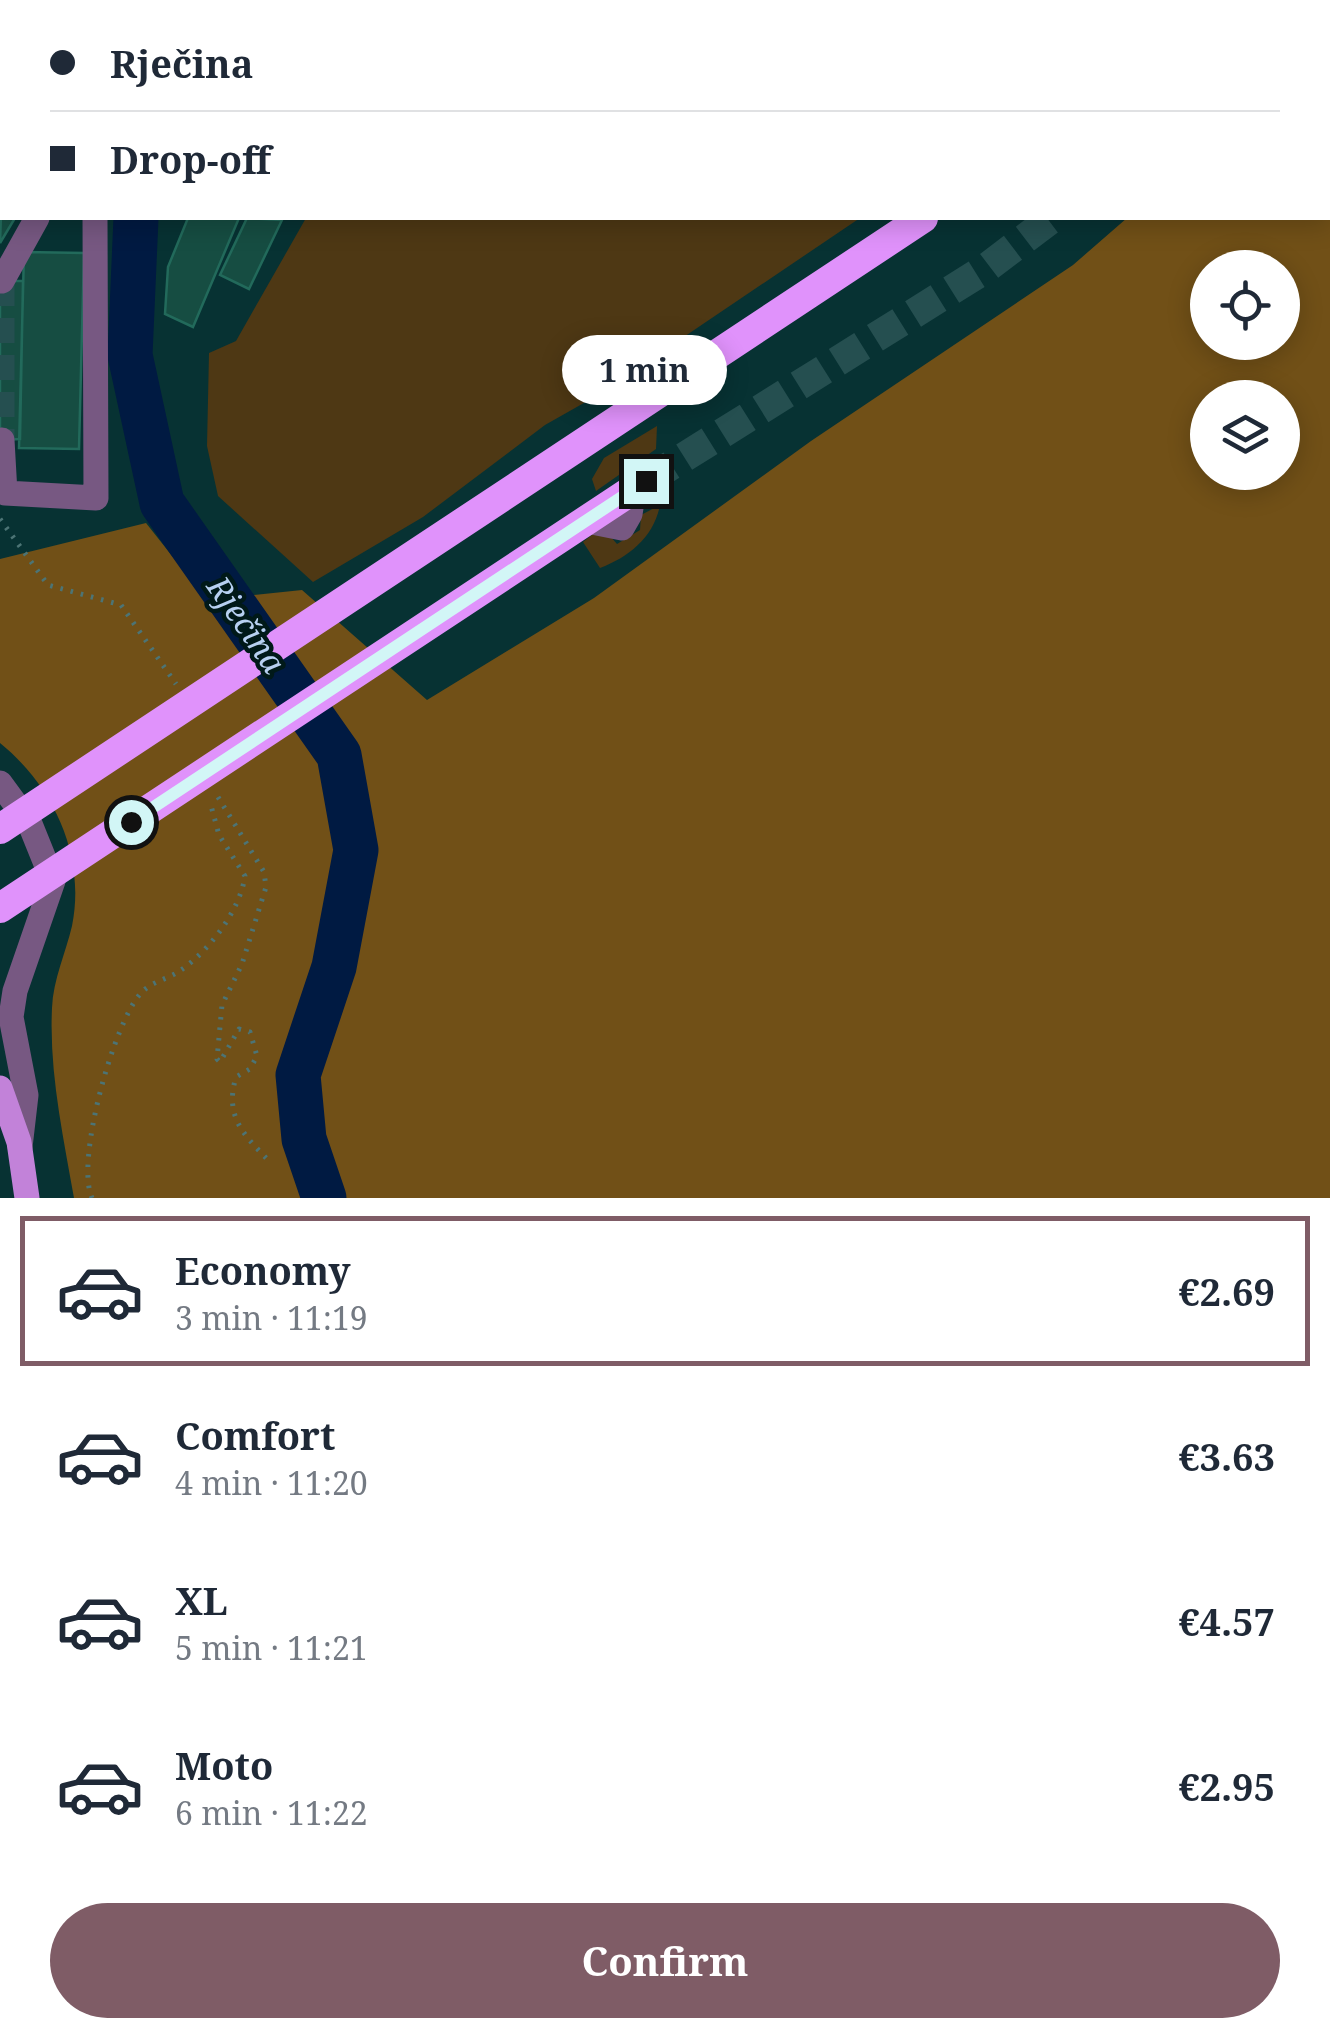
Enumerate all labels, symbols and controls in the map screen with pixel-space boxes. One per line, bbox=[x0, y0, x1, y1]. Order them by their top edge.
text: Rječina bbox=[110, 37, 253, 89]
text: Drop-off bbox=[110, 133, 271, 185]
map controls bbox=[1190, 250, 1300, 490]
button: locate bbox=[1190, 250, 1300, 360]
callout: 1 min bbox=[564, 336, 728, 406]
text: 1 min bbox=[599, 348, 690, 391]
button: layers bbox=[1190, 380, 1300, 490]
route end bbox=[624, 459, 669, 504]
water label: Rječina bbox=[197, 566, 296, 681]
route start bbox=[109, 800, 154, 845]
text: Economy bbox=[175, 1244, 351, 1296]
icon: car bbox=[55, 1246, 145, 1336]
text: €2.69 bbox=[1178, 1265, 1275, 1317]
text: 3 min · 11:19 bbox=[175, 1296, 368, 1339]
text: Comfort bbox=[175, 1409, 335, 1461]
icon: car bbox=[55, 1411, 145, 1501]
text: €3.63 bbox=[1178, 1430, 1275, 1482]
text: 4 min · 11:20 bbox=[175, 1461, 368, 1504]
text: XL bbox=[175, 1574, 228, 1626]
icon: car bbox=[55, 1576, 145, 1666]
text: €4.57 bbox=[1178, 1595, 1275, 1647]
text: 5 min · 11:21 bbox=[175, 1626, 368, 1669]
text: Moto bbox=[175, 1739, 273, 1791]
icon: car bbox=[55, 1741, 145, 1831]
text: €2.95 bbox=[1178, 1760, 1275, 1812]
text: 6 min · 11:22 bbox=[175, 1791, 368, 1834]
button: Confirm bbox=[50, 1903, 1280, 2018]

